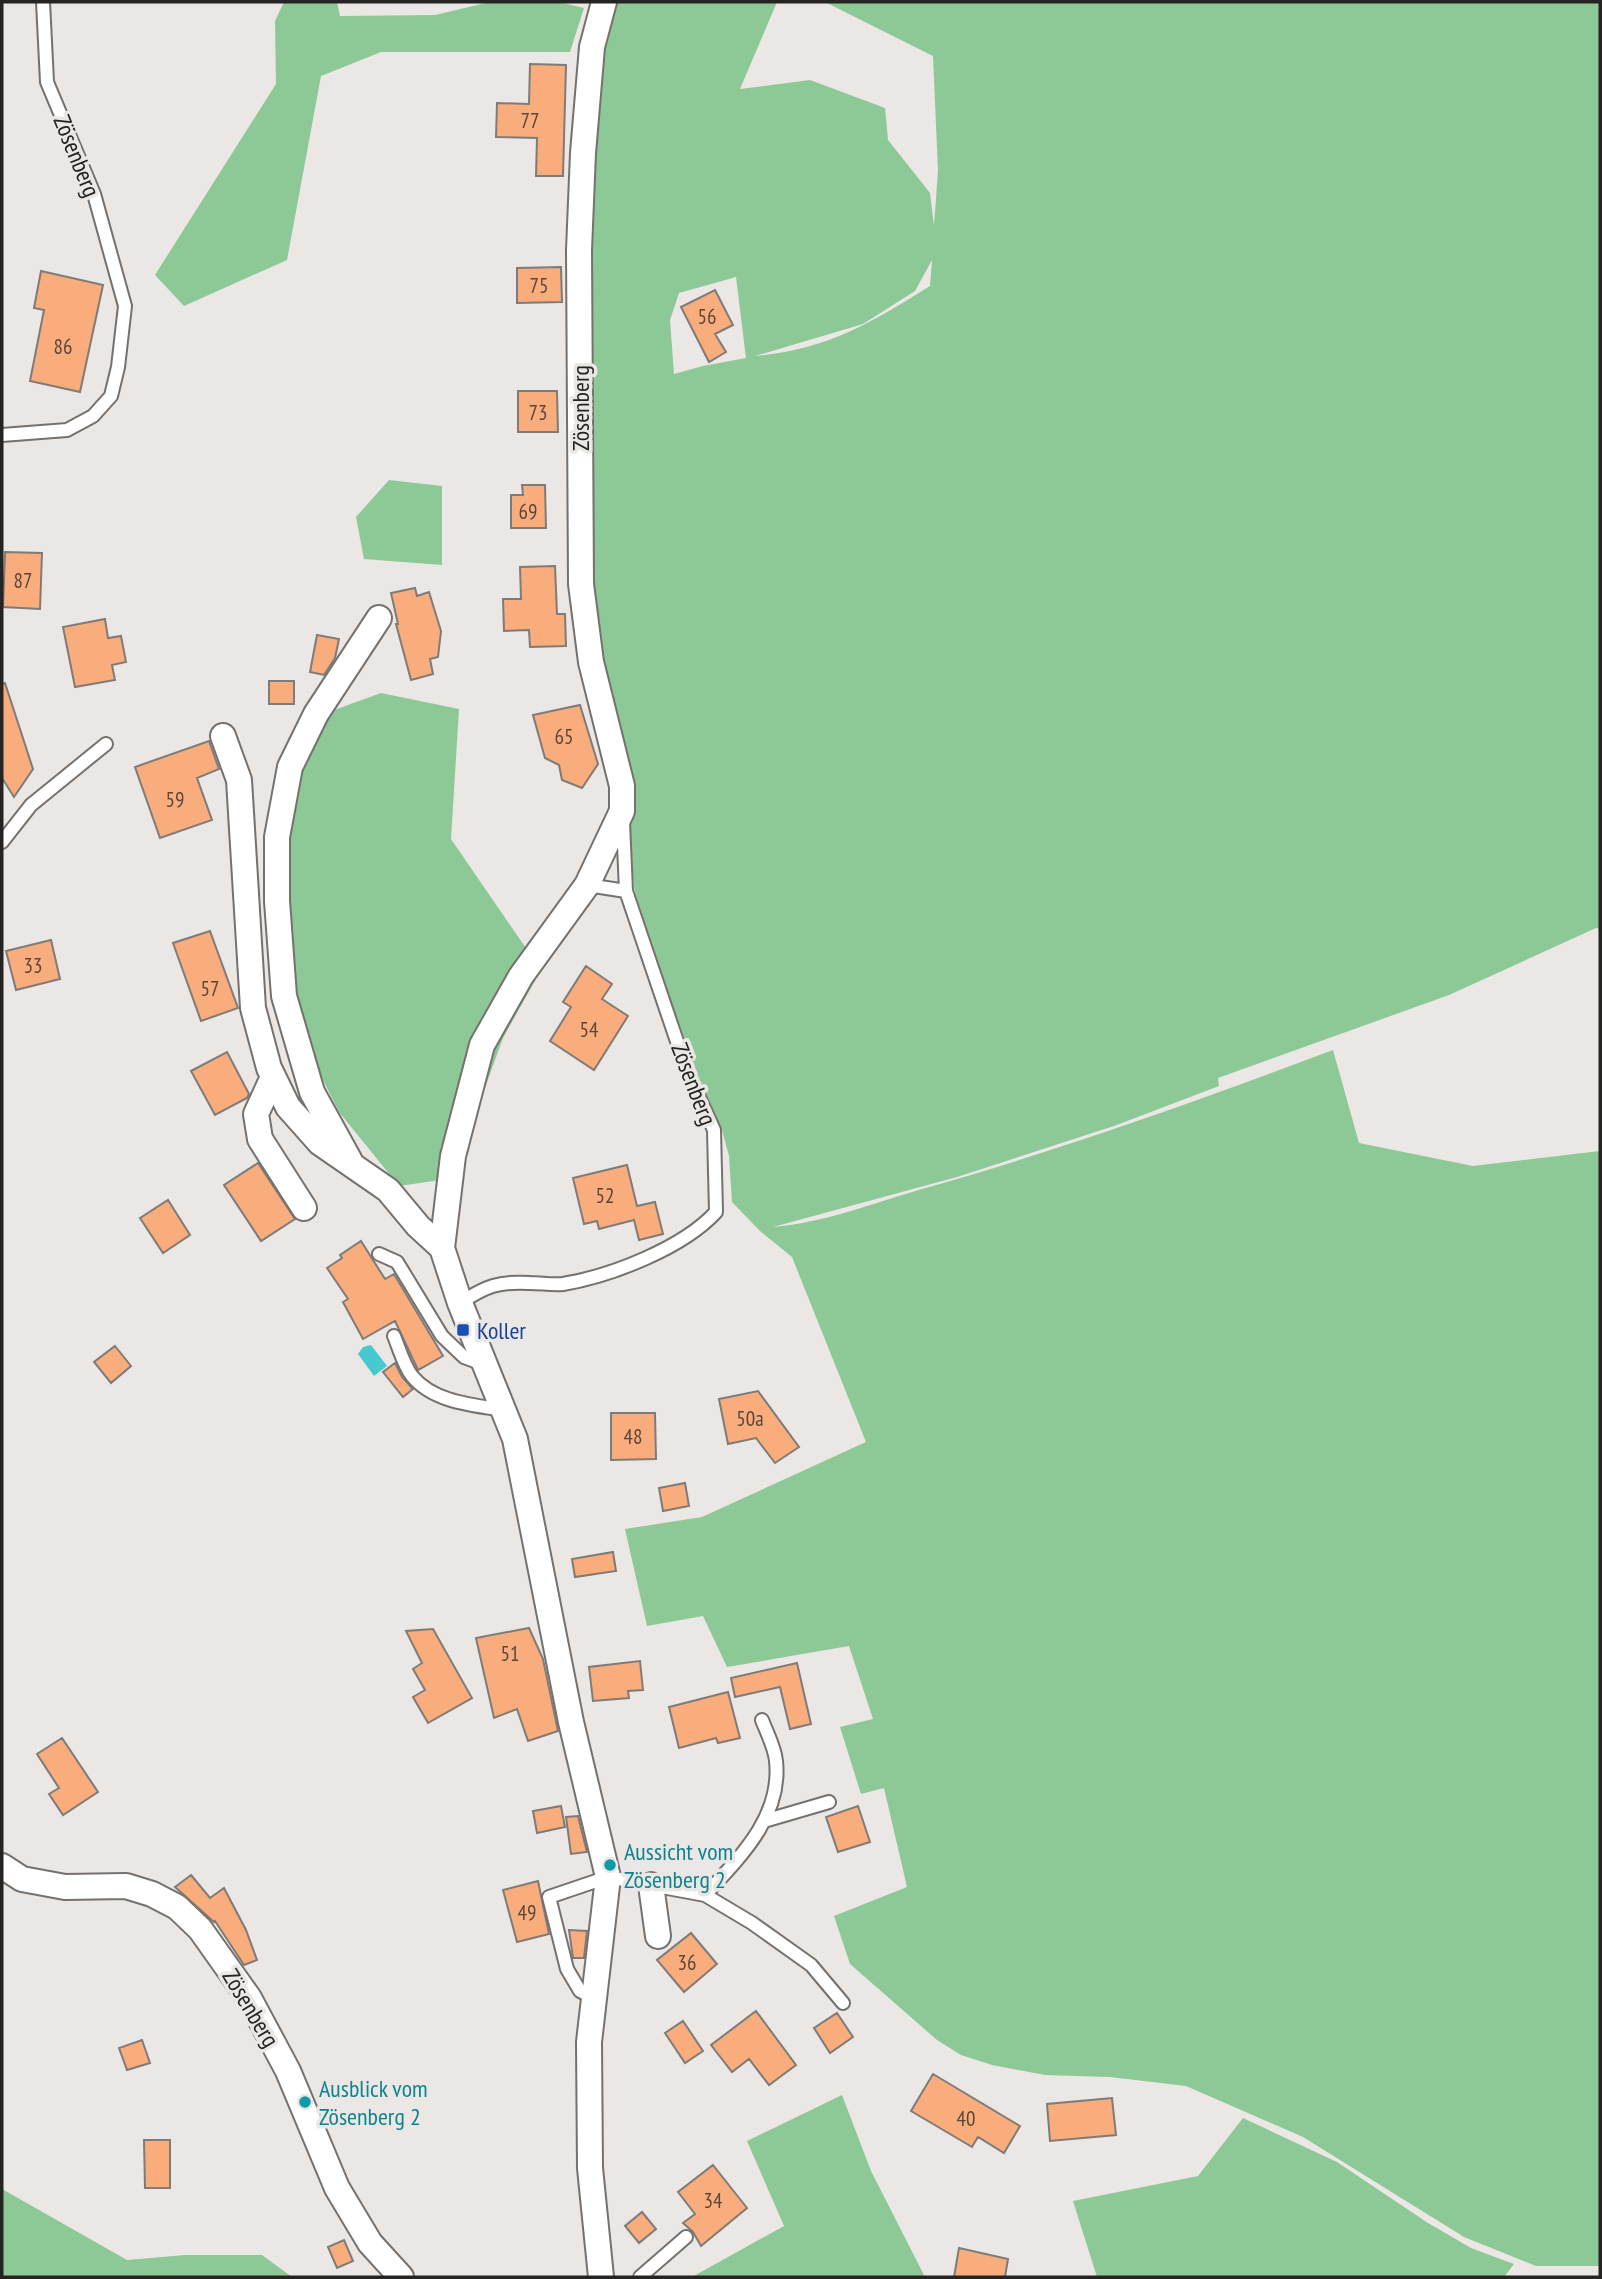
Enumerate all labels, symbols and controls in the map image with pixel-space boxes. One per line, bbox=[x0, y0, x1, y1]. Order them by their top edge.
house number: 77 bbox=[521, 107, 539, 134]
street label: Zösenberg bbox=[47, 110, 107, 202]
house number: 75 bbox=[530, 272, 548, 299]
house number: 56 bbox=[698, 303, 716, 330]
house number: 86 bbox=[54, 333, 72, 360]
street label: Zösenberg bbox=[565, 365, 596, 451]
house number: 73 bbox=[529, 399, 547, 426]
house number: 69 bbox=[519, 498, 537, 525]
house number: 87 bbox=[14, 567, 32, 594]
house number: 65 bbox=[555, 723, 573, 750]
house number: 59 bbox=[166, 786, 184, 813]
house number: 33 bbox=[24, 952, 42, 979]
house number: 57 bbox=[201, 975, 219, 1002]
house number: 54 bbox=[580, 1016, 599, 1043]
street label: Zösenberg bbox=[664, 1038, 724, 1130]
house number: 52 bbox=[596, 1182, 614, 1209]
place label: Koller bbox=[477, 1315, 526, 1346]
marker: Koller bbox=[455, 1322, 471, 1338]
house number: 50a bbox=[736, 1405, 764, 1432]
house number: 48 bbox=[624, 1423, 642, 1450]
house number: 51 bbox=[501, 1640, 519, 1667]
place label: Aussicht vom Zösenberg 2 bbox=[624, 1836, 733, 1895]
marker: Aussicht vom Zösenberg 2 bbox=[602, 1857, 618, 1873]
house number: 49 bbox=[518, 1899, 536, 1926]
house number: 36 bbox=[678, 1949, 696, 1976]
street label: Zösenberg bbox=[216, 1963, 286, 2053]
place label: Ausblick vom Zösenberg 2 bbox=[319, 2073, 428, 2132]
marker: Ausblick vom Zösenberg 2 bbox=[297, 2094, 313, 2110]
house number: 40 bbox=[957, 2105, 975, 2132]
house number: 34 bbox=[704, 2187, 723, 2214]

